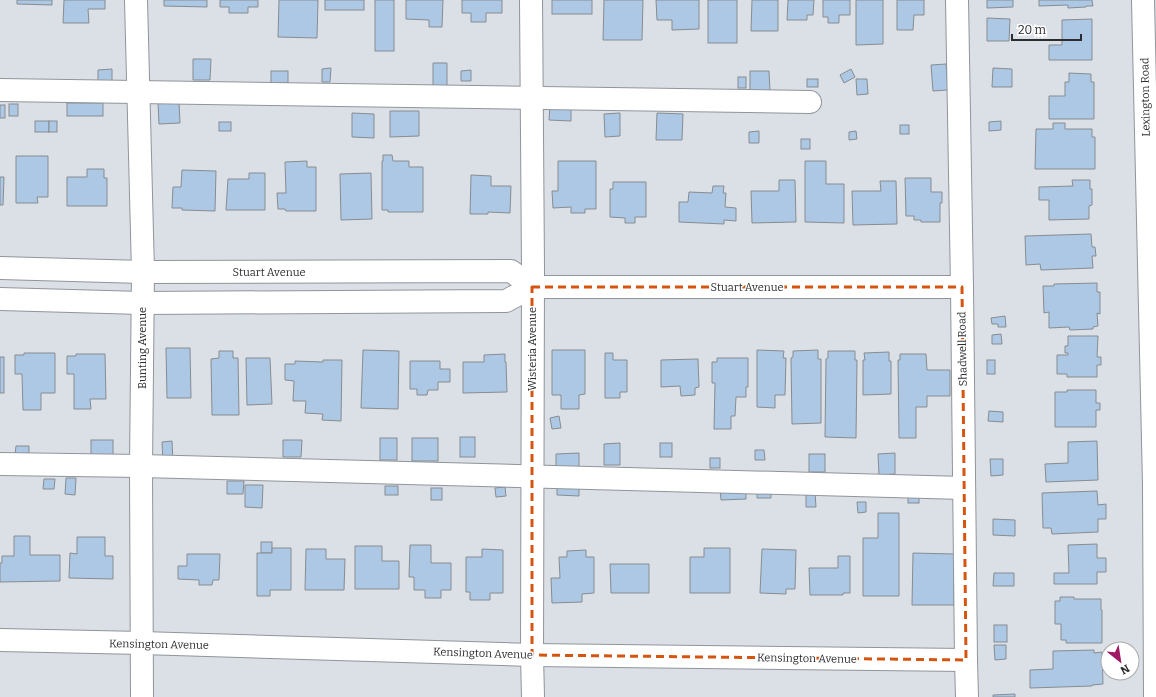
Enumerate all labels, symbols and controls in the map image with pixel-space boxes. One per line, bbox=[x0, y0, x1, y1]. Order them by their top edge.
scale bar bbox=[1012, 16, 1081, 42]
text: 20 m bbox=[1018, 23, 1047, 37]
street label: Lexington Road bbox=[1138, 57, 1153, 137]
street label: Stuart Avenue bbox=[233, 266, 306, 279]
street label: Stuart Avenue bbox=[711, 281, 784, 294]
street label: Bunting Avenue bbox=[136, 307, 149, 389]
street label: Wisteria Avenue bbox=[526, 307, 539, 391]
street label: Shadwell Road bbox=[955, 311, 970, 386]
street label: Kensington Avenue bbox=[109, 637, 209, 652]
north arrow bbox=[1100, 641, 1140, 681]
street label: Kensington Avenue bbox=[433, 645, 533, 662]
street label: Kensington Avenue bbox=[757, 651, 857, 666]
text: N bbox=[1117, 661, 1132, 677]

